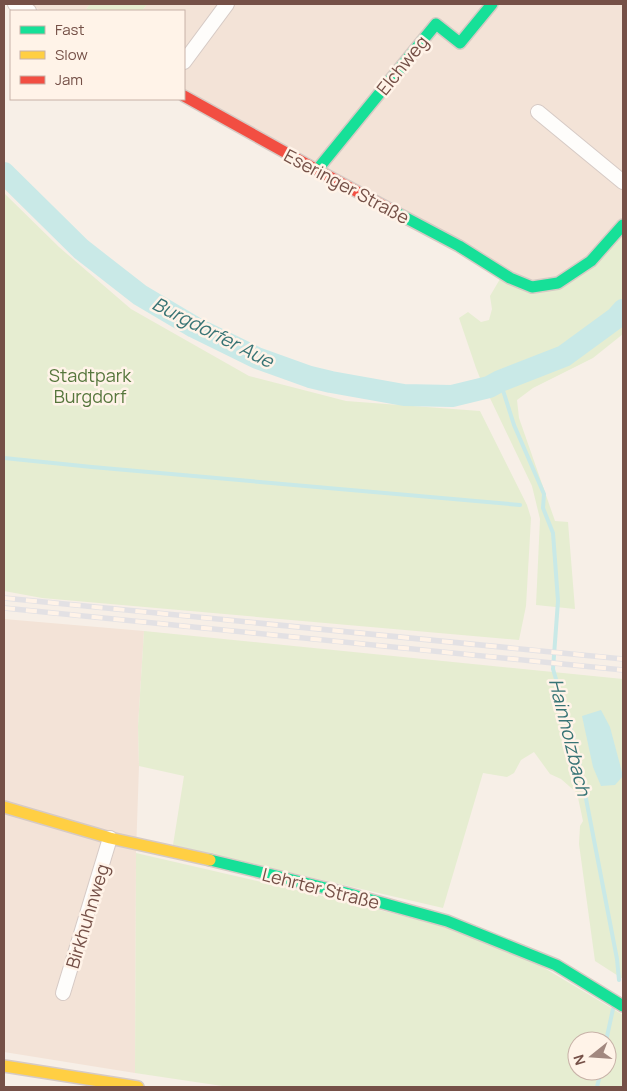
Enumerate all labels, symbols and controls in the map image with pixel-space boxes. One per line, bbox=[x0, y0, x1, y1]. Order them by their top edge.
legend bbox=[10, 10, 185, 100]
text: Fast bbox=[55, 19, 84, 40]
street label: Elchweg bbox=[371, 30, 433, 100]
text: Slow bbox=[55, 44, 88, 65]
text: Jam bbox=[55, 69, 83, 90]
street label: Eseringer Straße bbox=[280, 143, 414, 229]
water label: Burgdorfer Aue bbox=[148, 290, 280, 375]
park label: Stadtpark Burgdorf bbox=[49, 363, 132, 408]
water label: Hainholzbach bbox=[543, 676, 597, 799]
street label: Birkhuhnweg bbox=[60, 861, 114, 971]
street label: Lehrter Straße bbox=[260, 862, 382, 914]
north arrow bbox=[567, 1031, 617, 1081]
text: N bbox=[569, 1052, 590, 1068]

